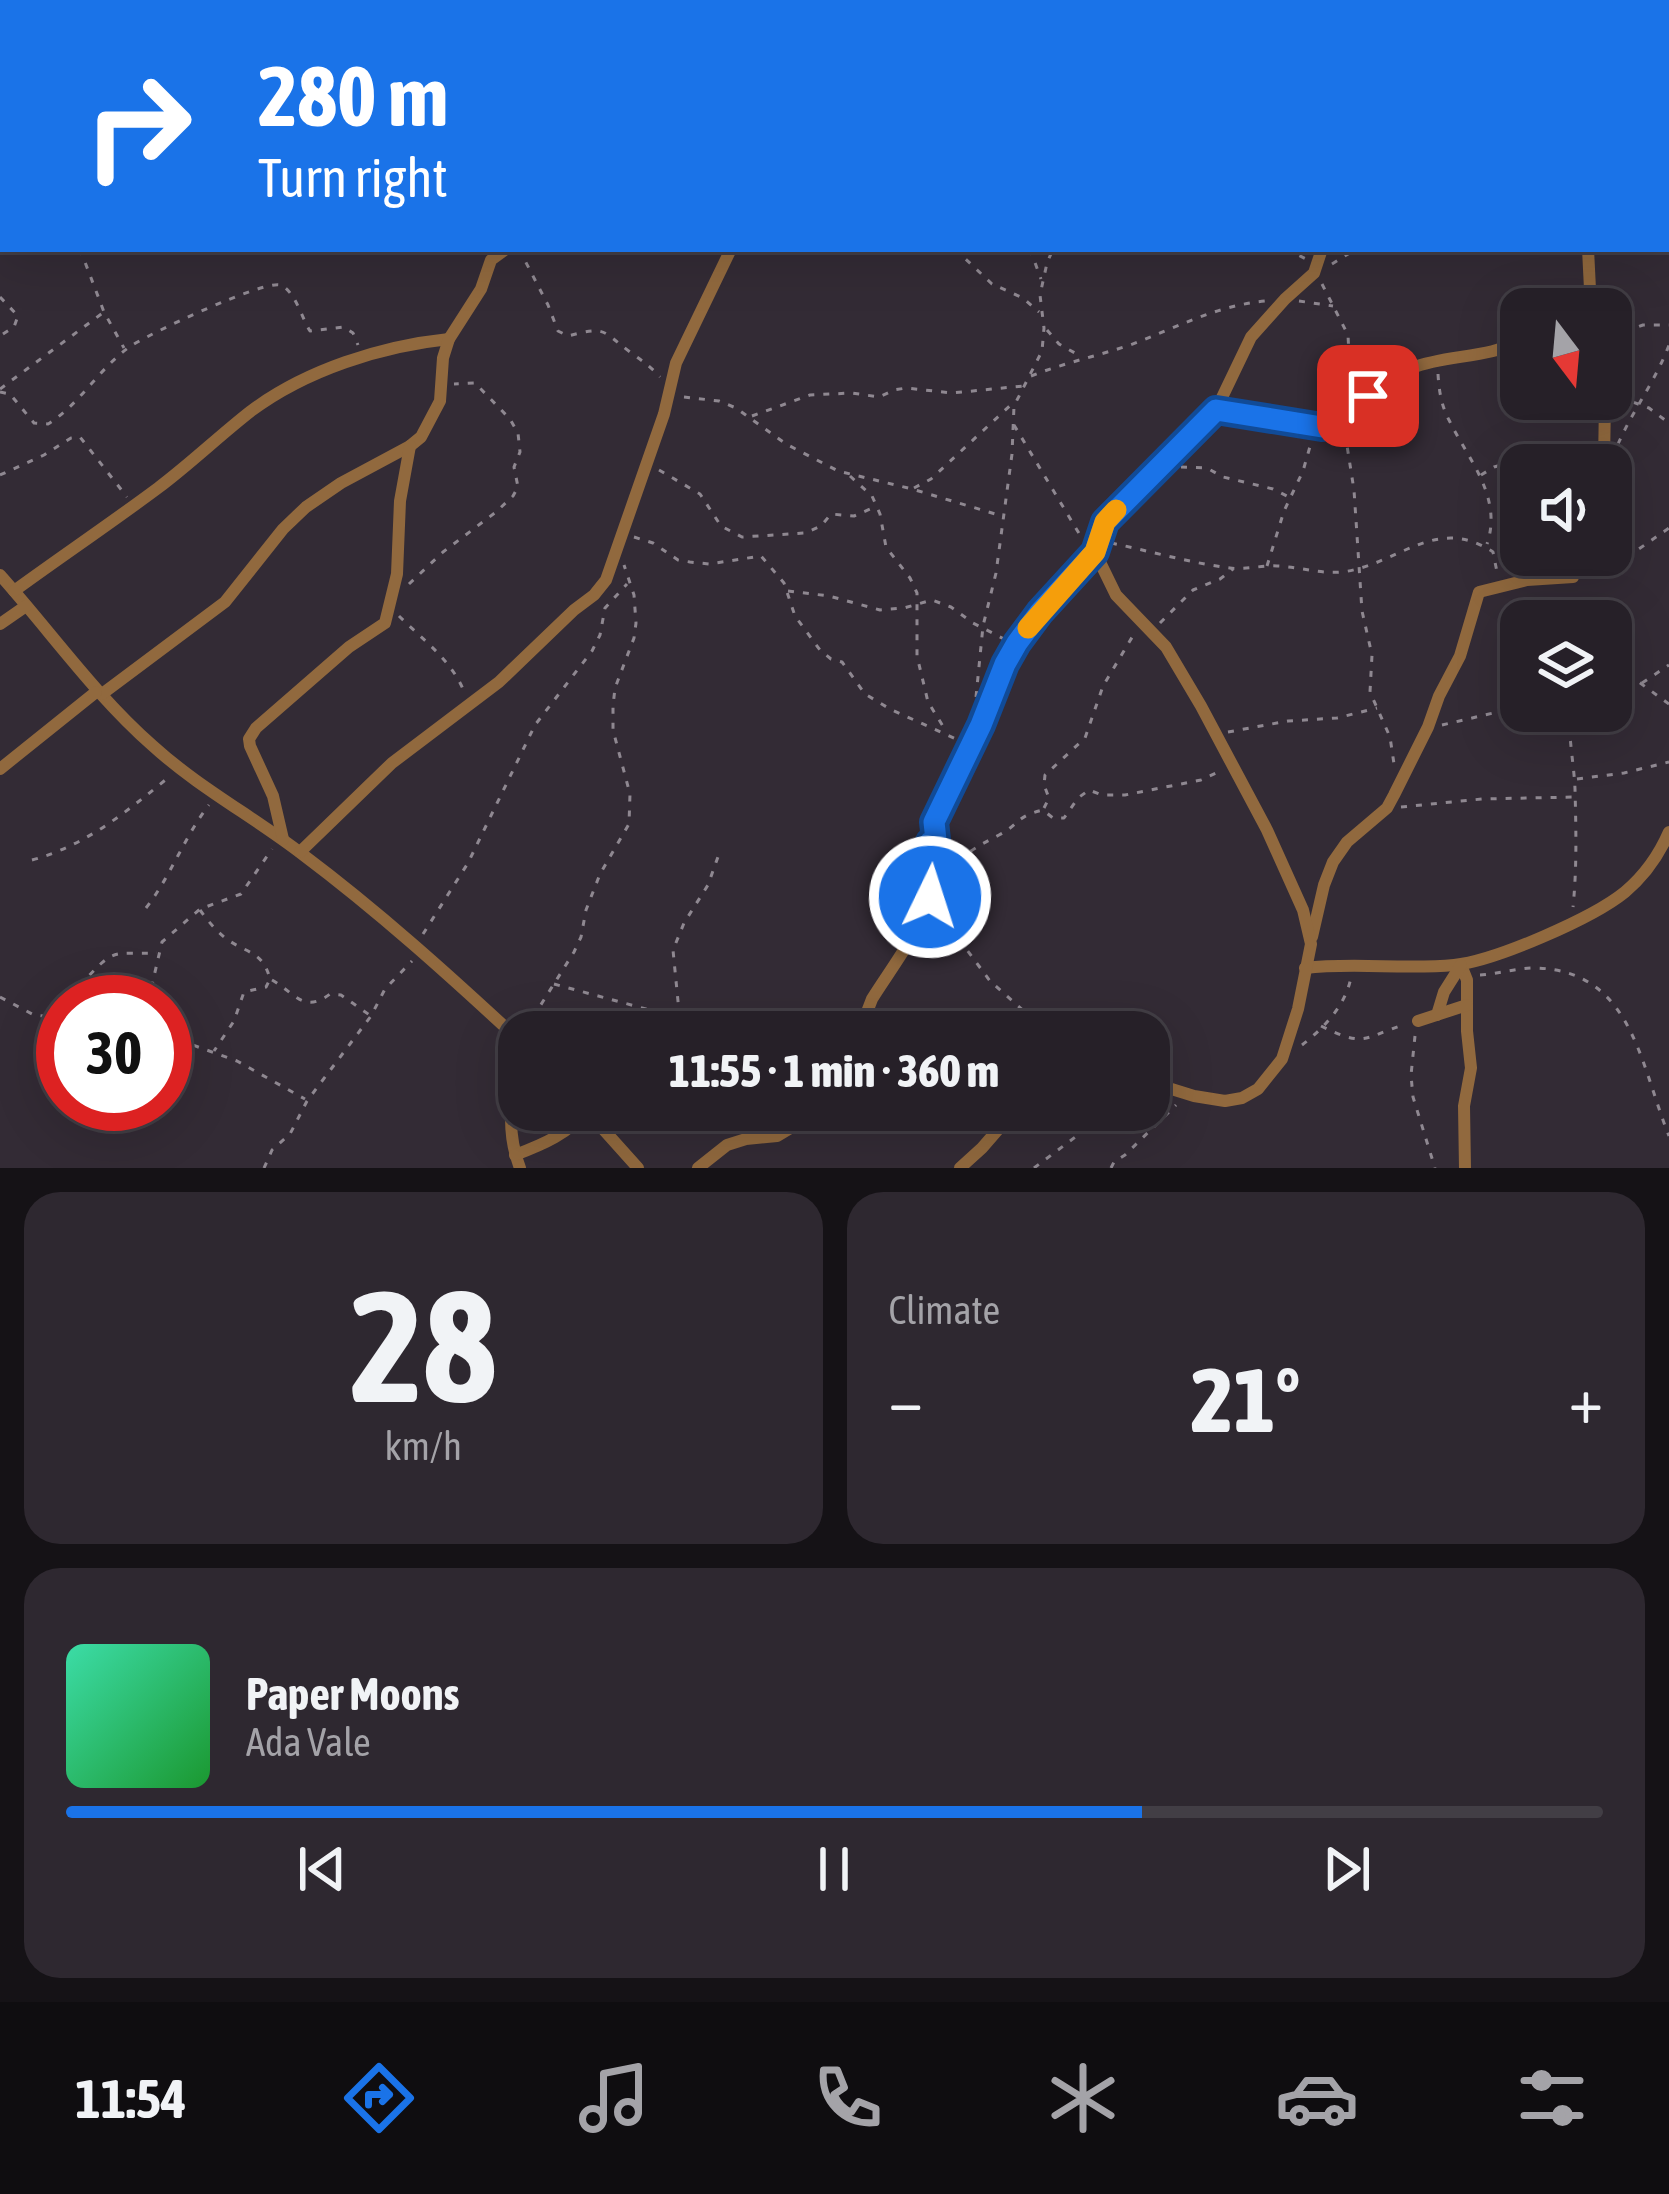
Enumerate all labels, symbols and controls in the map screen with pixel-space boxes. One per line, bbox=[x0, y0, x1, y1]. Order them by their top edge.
icon: right bbox=[60, 48, 216, 204]
text: 280 m bbox=[258, 48, 448, 144]
text: Turn right bbox=[258, 147, 448, 208]
north arrow bbox=[1500, 288, 1632, 420]
map controls bbox=[1500, 288, 1632, 732]
pin bbox=[1317, 345, 1419, 447]
icon: arrive bbox=[1335, 363, 1401, 429]
button: sound bbox=[1500, 444, 1632, 576]
button: layers bbox=[1500, 600, 1632, 732]
position arrow bbox=[867, 834, 993, 960]
speed limit sign: 30 bbox=[36, 975, 192, 1131]
text: 11:55 · 1 min · 360 m bbox=[669, 1045, 999, 1097]
text: 28 bbox=[350, 1256, 497, 1435]
text: Climate bbox=[889, 1288, 1000, 1332]
text: 21° bbox=[1191, 1348, 1300, 1451]
text: − bbox=[889, 1361, 923, 1437]
text: + bbox=[1569, 1361, 1603, 1437]
text: km/h bbox=[385, 1424, 462, 1468]
text: Paper Moons bbox=[246, 1668, 459, 1720]
text: Ada Vale bbox=[246, 1720, 371, 1764]
icon: previous bbox=[289, 1836, 355, 1902]
icon: pause bbox=[801, 1836, 867, 1902]
icon: next bbox=[1314, 1836, 1380, 1902]
icon: directions bbox=[337, 2056, 421, 2140]
icon: music bbox=[572, 2056, 656, 2140]
icon: phone bbox=[806, 2056, 890, 2140]
icon: climate bbox=[1041, 2056, 1125, 2140]
icon: car bbox=[1275, 2056, 1359, 2140]
icon: filters bbox=[1510, 2056, 1594, 2140]
text: 11:54 bbox=[75, 2068, 186, 2129]

